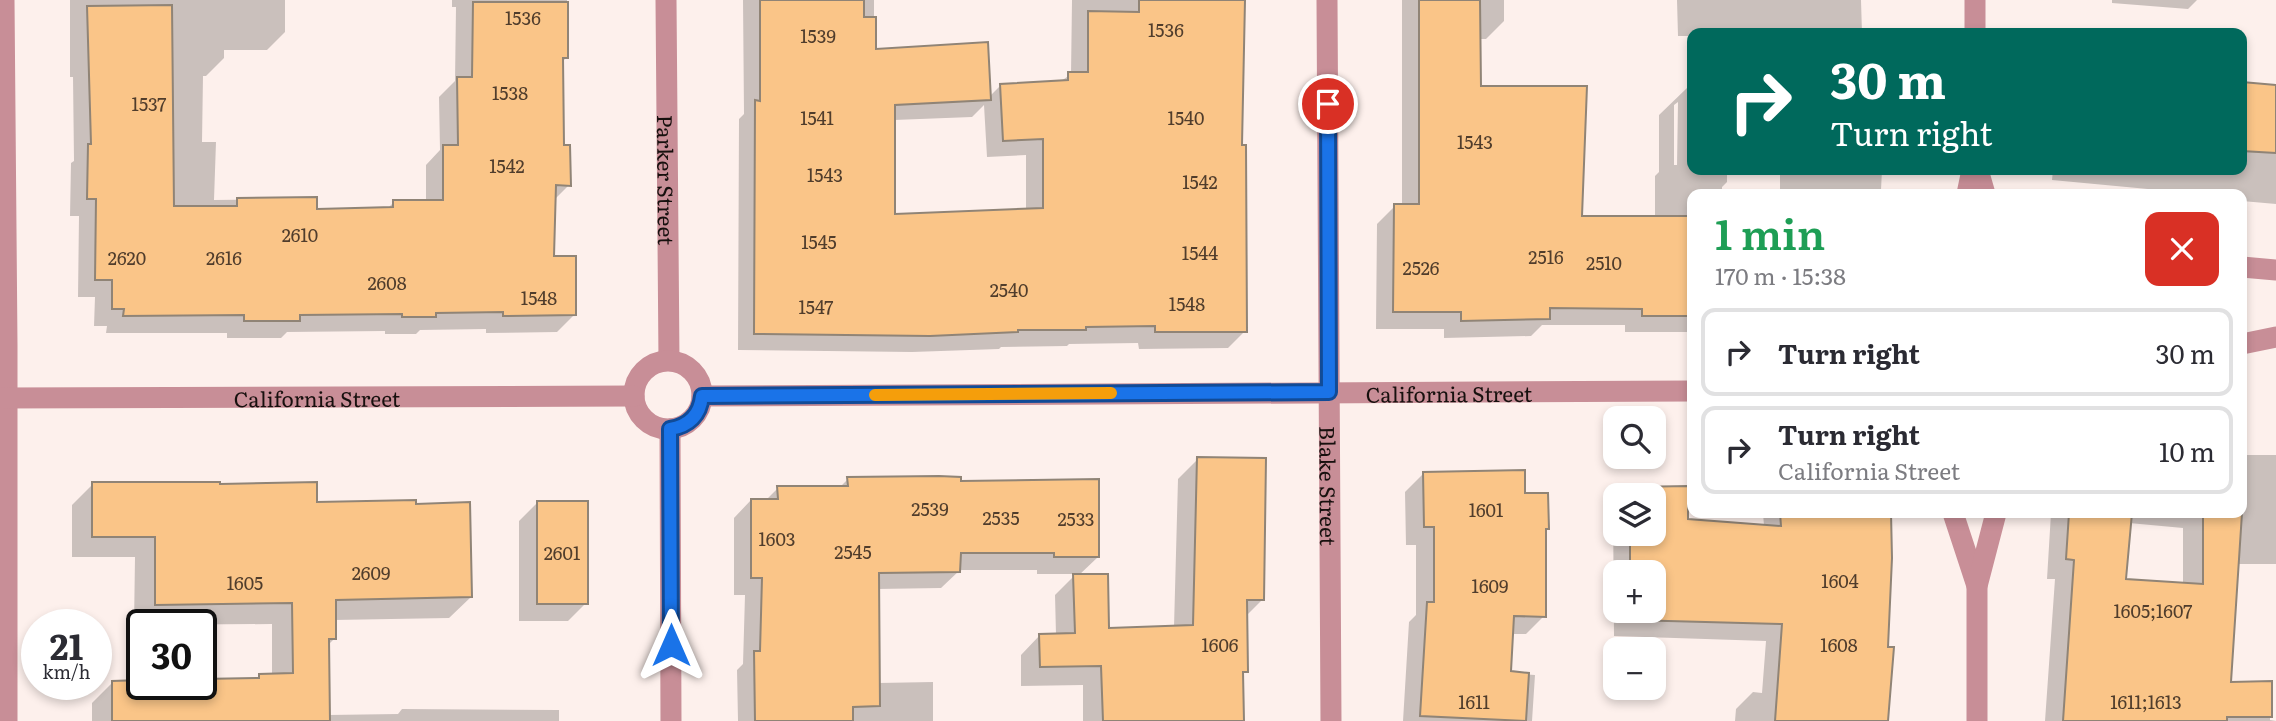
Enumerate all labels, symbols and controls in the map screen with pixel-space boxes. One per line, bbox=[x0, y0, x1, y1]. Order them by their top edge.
house number: 1536 bbox=[505, 4, 541, 31]
house number: 1536 bbox=[1148, 16, 1184, 43]
house number: 1539 bbox=[800, 22, 836, 49]
text: 30 m bbox=[1830, 41, 1946, 114]
icon: right bbox=[1715, 56, 1806, 147]
pin bbox=[1298, 74, 1358, 134]
house number: 1538 bbox=[492, 79, 528, 106]
icon: arrive bbox=[1309, 85, 1347, 123]
house number: 1537 bbox=[132, 90, 166, 117]
house number: 1541 bbox=[800, 104, 834, 131]
house number: 1540 bbox=[1168, 104, 1204, 131]
text: Turn right bbox=[1830, 108, 1992, 156]
street label: Parker Street bbox=[651, 114, 684, 246]
house number: 1543 bbox=[1457, 128, 1493, 155]
house number: 1542 bbox=[489, 152, 525, 179]
house number: 1543 bbox=[807, 161, 843, 188]
house number: 1542 bbox=[1182, 168, 1218, 195]
text: 1 min bbox=[1715, 201, 1825, 263]
button: close bbox=[2145, 212, 2219, 286]
house number: 2610 bbox=[282, 221, 318, 248]
house number: 1545 bbox=[801, 228, 837, 255]
house number: 1544 bbox=[1182, 239, 1218, 266]
house number: 2516 bbox=[1528, 243, 1564, 270]
house number: 2620 bbox=[108, 244, 146, 271]
house number: 2616 bbox=[206, 244, 242, 271]
house number: 2510 bbox=[1586, 249, 1622, 276]
house number: 2526 bbox=[1403, 254, 1440, 281]
text: 170 m · 15:38 bbox=[1715, 258, 1846, 292]
house number: 2608 bbox=[367, 269, 407, 296]
house number: 2540 bbox=[990, 276, 1028, 303]
house number: 1548 bbox=[521, 284, 557, 311]
house number: 1548 bbox=[1169, 290, 1205, 317]
house number: 1547 bbox=[799, 293, 833, 320]
icon: right bbox=[1719, 333, 1757, 371]
text: Turn right bbox=[1778, 333, 1920, 372]
text: 30 m bbox=[2155, 333, 2215, 372]
street label: California Street bbox=[1366, 376, 1533, 408]
street label: California Street bbox=[234, 381, 401, 413]
map controls bbox=[1603, 406, 1666, 700]
button: search bbox=[1603, 406, 1666, 469]
text: Turn right bbox=[1778, 414, 1920, 453]
street label: Blake Street bbox=[1314, 426, 1346, 547]
icon: right bbox=[1719, 431, 1757, 469]
text: 10 m bbox=[2159, 431, 2215, 470]
text: California Street bbox=[1778, 453, 1960, 487]
button: layers bbox=[1603, 483, 1666, 546]
house number: 2539 bbox=[911, 495, 949, 522]
house number: 1601 bbox=[1469, 496, 1503, 523]
house number: 2535 bbox=[982, 504, 1020, 531]
house number: 2533 bbox=[1057, 505, 1095, 532]
house number: 1603 bbox=[759, 525, 795, 552]
house number: 2545 bbox=[834, 538, 872, 565]
house number: 2601 bbox=[544, 539, 580, 566]
house number: 2609 bbox=[352, 559, 390, 586]
button: + bbox=[1603, 560, 1666, 623]
house number: 1604 bbox=[1821, 567, 1859, 594]
house number: 1605 bbox=[227, 569, 263, 596]
house number: 1609 bbox=[1472, 572, 1508, 599]
house number: 1605;1607 bbox=[2114, 597, 2192, 624]
position arrow bbox=[634, 608, 708, 682]
speed limit sign: 30 bbox=[126, 609, 217, 700]
text: 21 bbox=[50, 619, 83, 671]
house number: 1606 bbox=[1201, 631, 1239, 658]
house number: 1608 bbox=[1820, 631, 1858, 658]
button: − bbox=[1603, 637, 1666, 700]
text: km/h bbox=[43, 658, 90, 685]
house number: 1611 bbox=[1458, 688, 1490, 715]
house number: 1611;1613 bbox=[2110, 688, 2182, 715]

